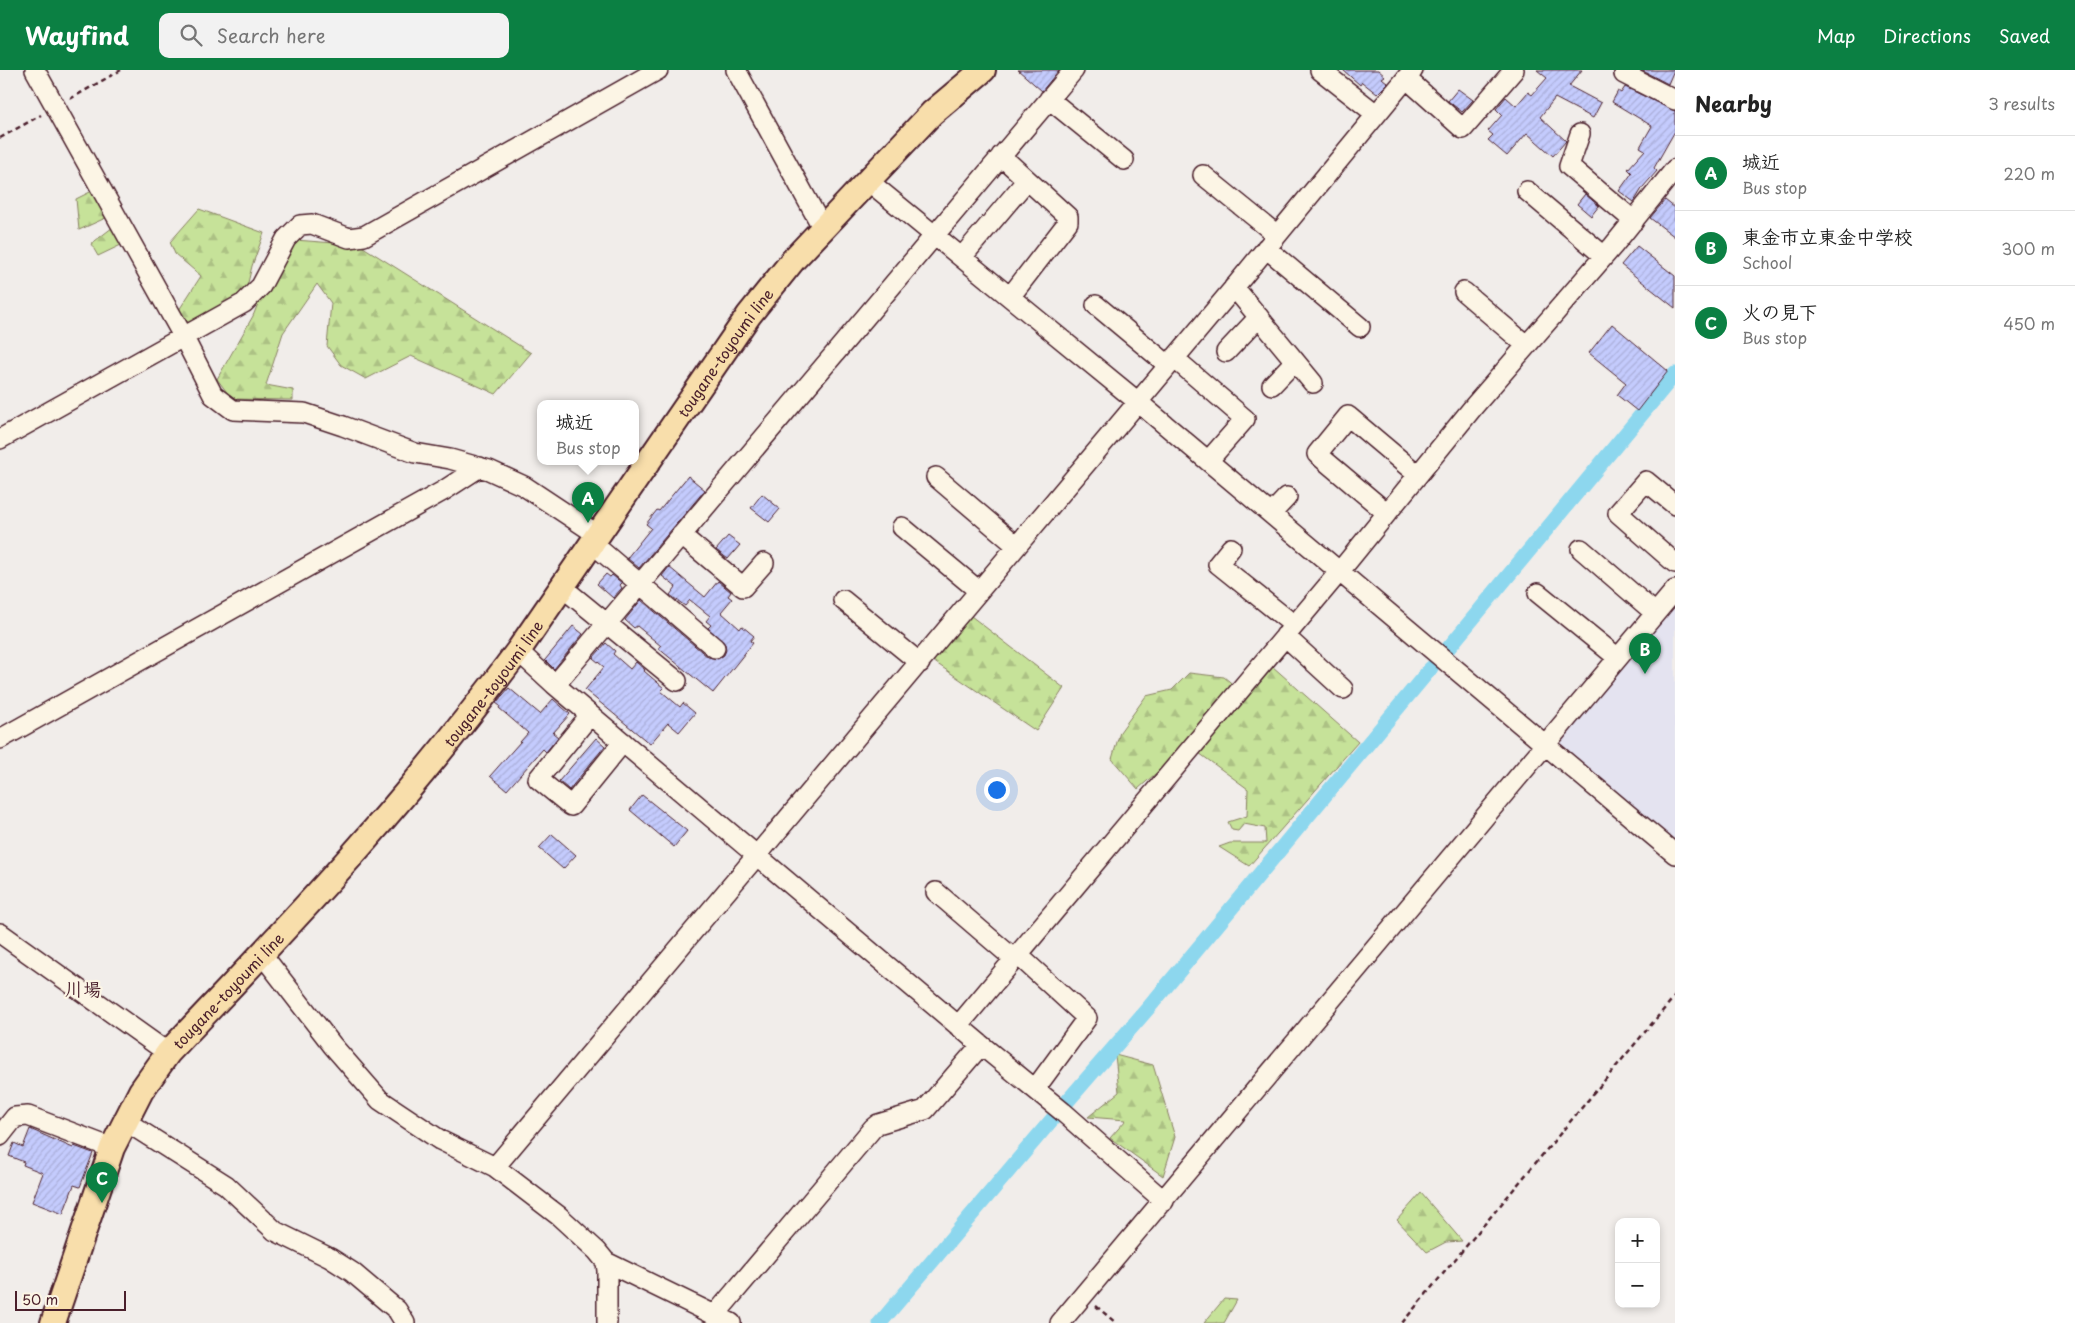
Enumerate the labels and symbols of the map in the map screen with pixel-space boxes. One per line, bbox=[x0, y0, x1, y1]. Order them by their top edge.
street label: tougane-toyoumi line bbox=[671, 283, 778, 421]
pin: A bbox=[572, 482, 604, 523]
street label: tougane-toyoumi line bbox=[437, 615, 548, 751]
pin: B bbox=[1629, 633, 1661, 674]
your location bbox=[984, 777, 1010, 803]
street label: tougane-toyoumi line bbox=[167, 926, 289, 1054]
district label: 川場 bbox=[65, 975, 101, 1002]
pin: C bbox=[86, 1162, 118, 1203]
scale bar bbox=[15, 1288, 126, 1311]

